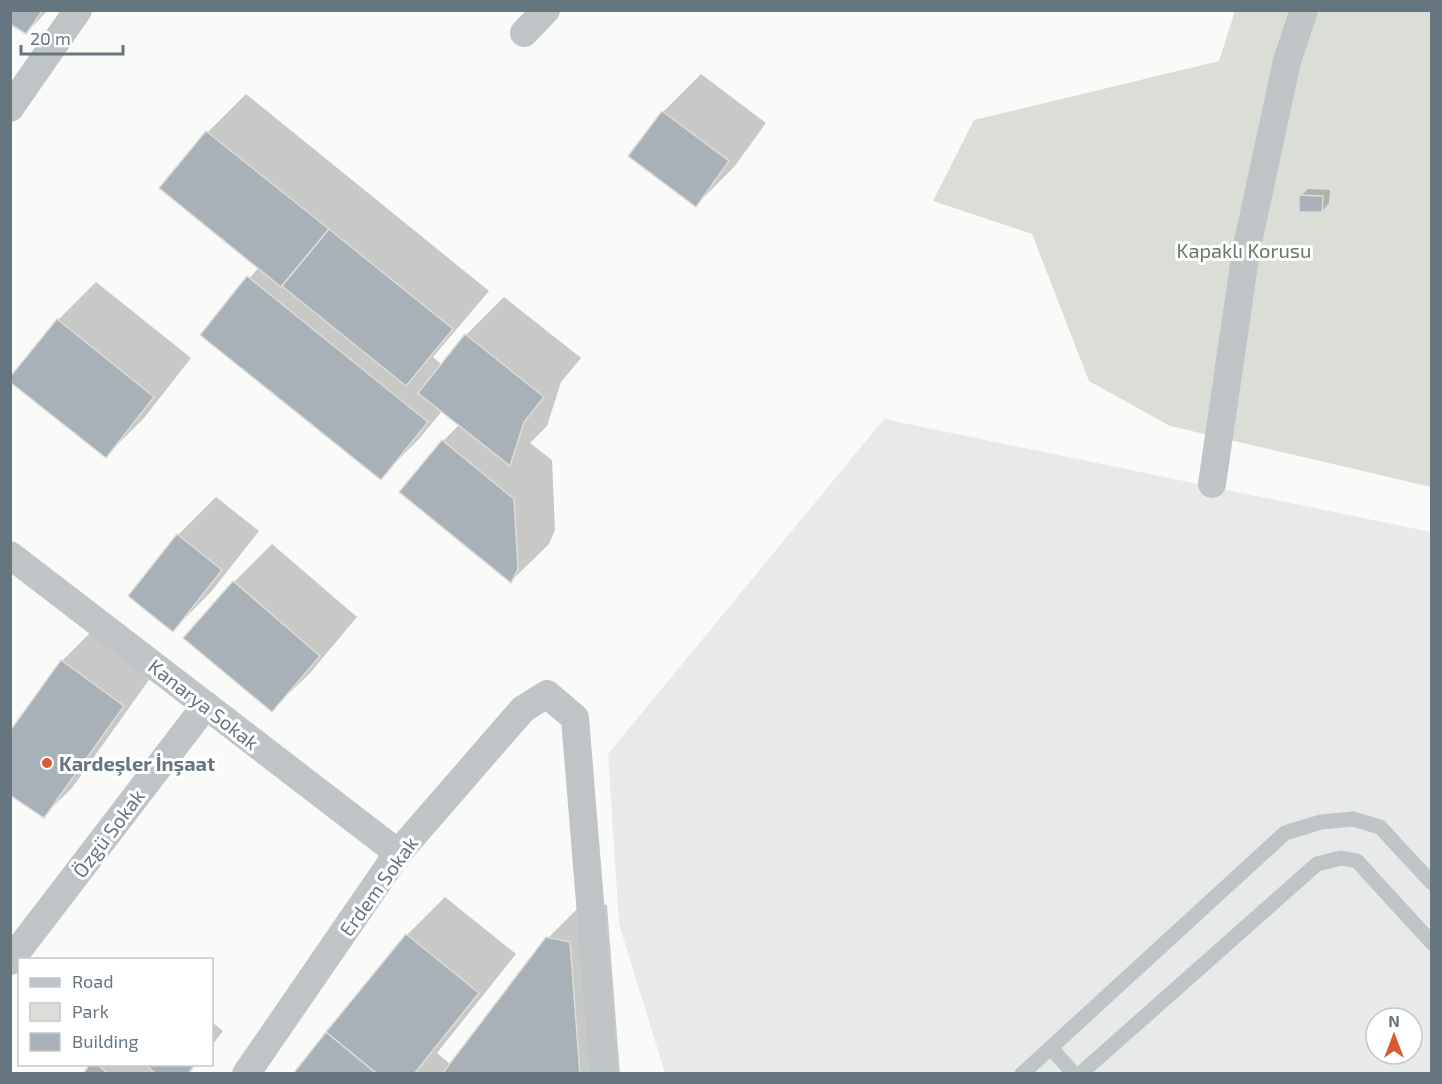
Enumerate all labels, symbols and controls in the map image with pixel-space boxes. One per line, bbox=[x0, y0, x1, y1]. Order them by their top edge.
scale bar bbox=[21, 18, 123, 56]
text: 20 m bbox=[30, 27, 71, 49]
park label: Kapaklı Korusu bbox=[1177, 238, 1311, 262]
street label: Kanarya Sokak bbox=[144, 654, 264, 754]
place label: Kardeşler İnşaat bbox=[59, 751, 215, 776]
marker: Kardeşler İnşaat bbox=[40, 756, 54, 770]
street label: Özgü Sokak bbox=[67, 784, 149, 882]
street label: Erdem Sokak bbox=[334, 832, 422, 940]
legend bbox=[18, 958, 213, 1066]
text: Road bbox=[72, 970, 113, 992]
text: Park bbox=[72, 1000, 109, 1022]
north arrow bbox=[1364, 1006, 1424, 1066]
text: N bbox=[1388, 1011, 1400, 1030]
text: Building bbox=[72, 1030, 139, 1052]

